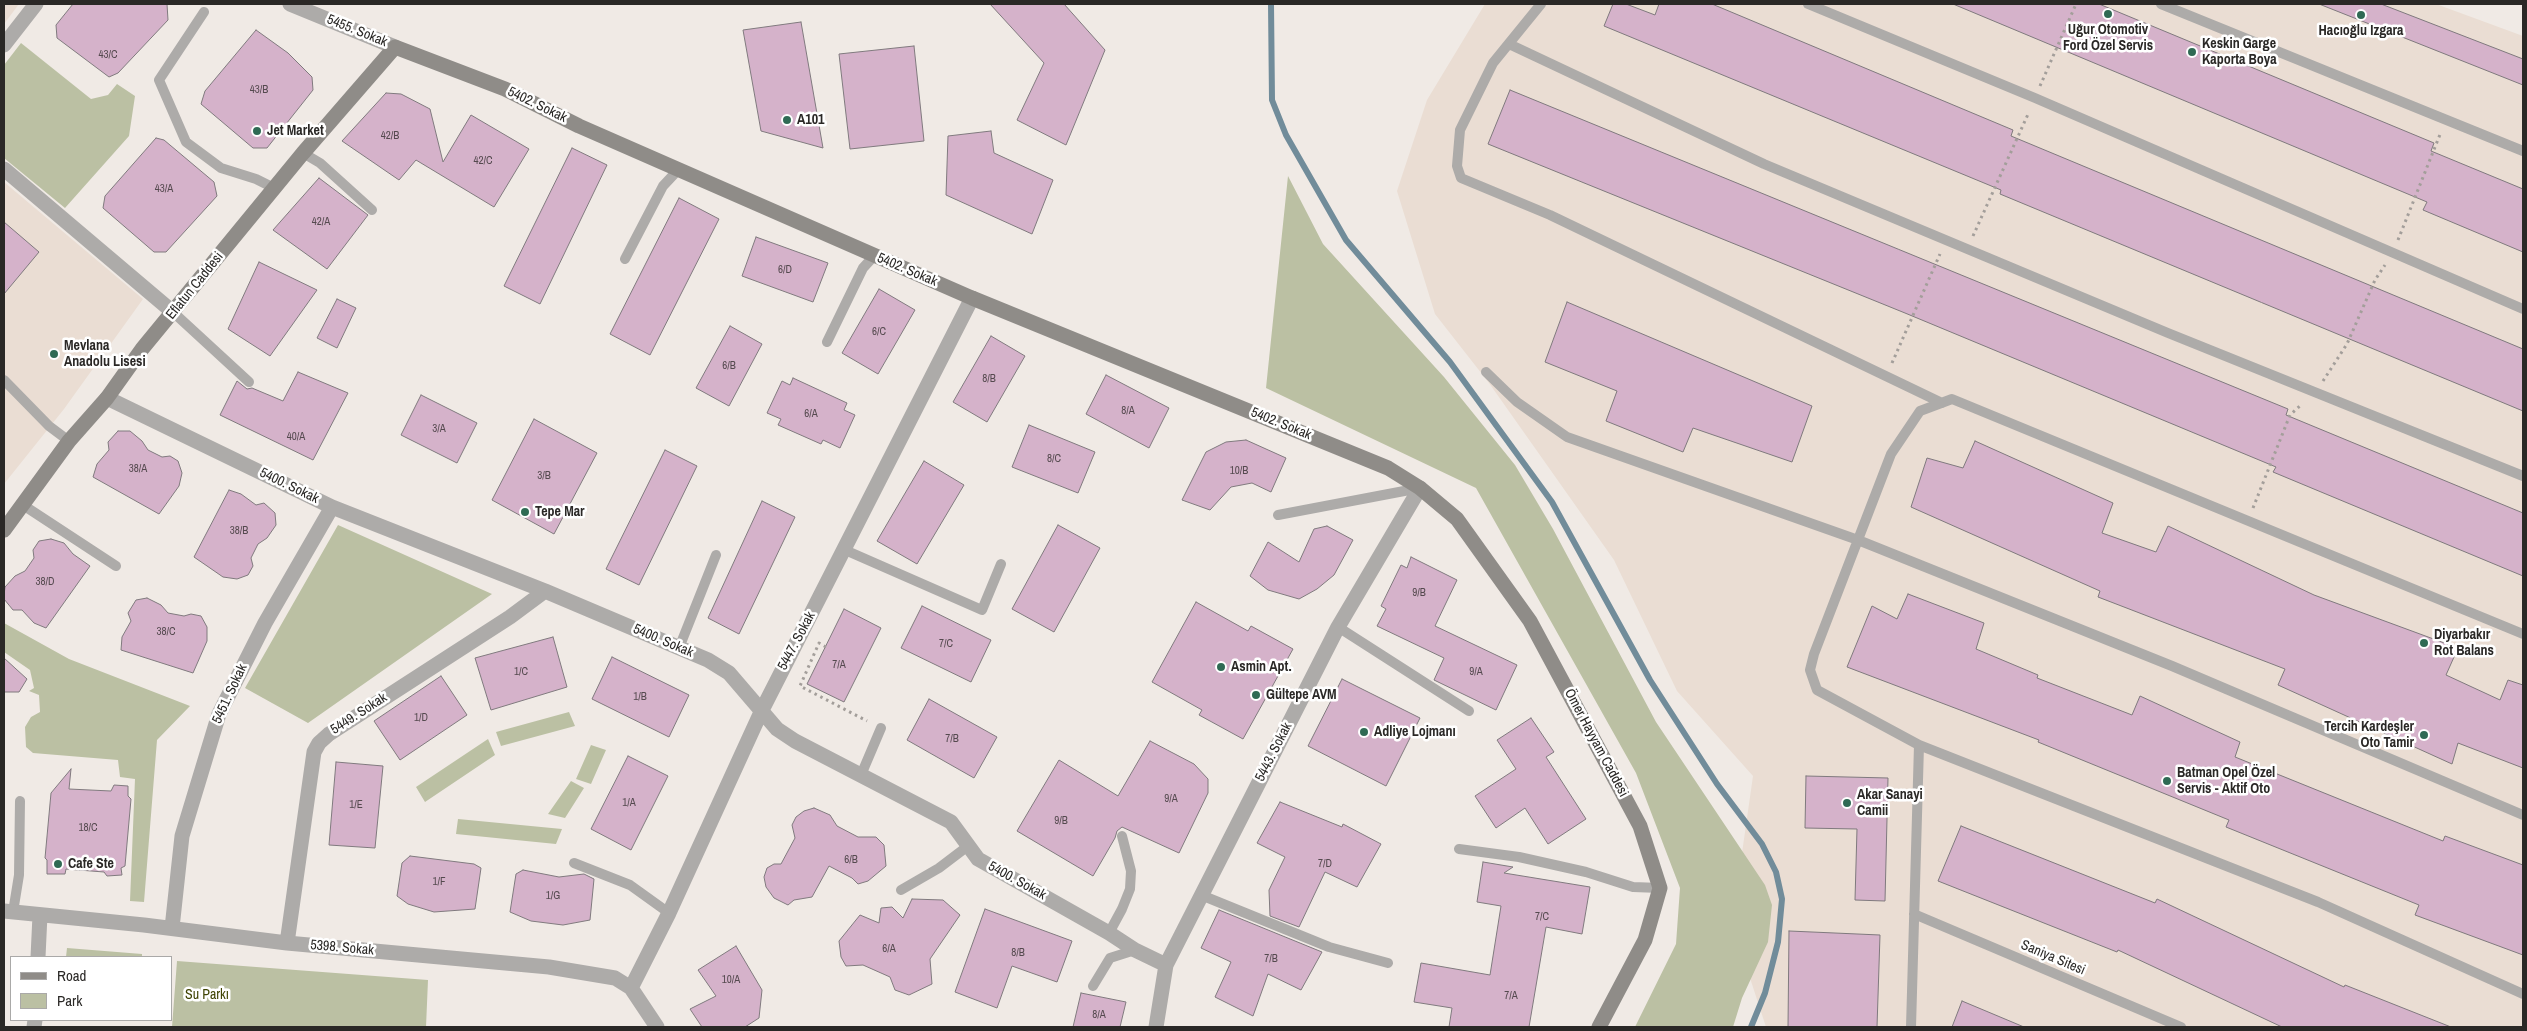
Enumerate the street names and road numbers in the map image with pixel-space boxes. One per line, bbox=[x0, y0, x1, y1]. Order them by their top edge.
street label: 5455. Sokak bbox=[324, 11, 390, 51]
street label: 5402. Sokak bbox=[505, 83, 569, 127]
street label: Eflatun Caddesi bbox=[163, 249, 227, 323]
street label: 5402. Sokak bbox=[874, 250, 940, 290]
street label: 5402. Sokak bbox=[1248, 404, 1314, 444]
street label: 5400. Sokak bbox=[257, 464, 321, 508]
street label: 5447. Sokak bbox=[775, 609, 819, 673]
street label: 5400. Sokak bbox=[630, 621, 696, 661]
street label: 5451. Sokak bbox=[209, 662, 251, 726]
street label: Ömer Hayyam Caddesi bbox=[1560, 686, 1632, 800]
street label: 5449. Sokak bbox=[328, 690, 390, 738]
street label: 5443. Sokak bbox=[1252, 720, 1296, 784]
street label: 5400. Sokak bbox=[985, 858, 1049, 904]
street label: 5398. Sokak bbox=[309, 937, 375, 959]
street label: Saniya Sitesi bbox=[2018, 937, 2088, 979]

